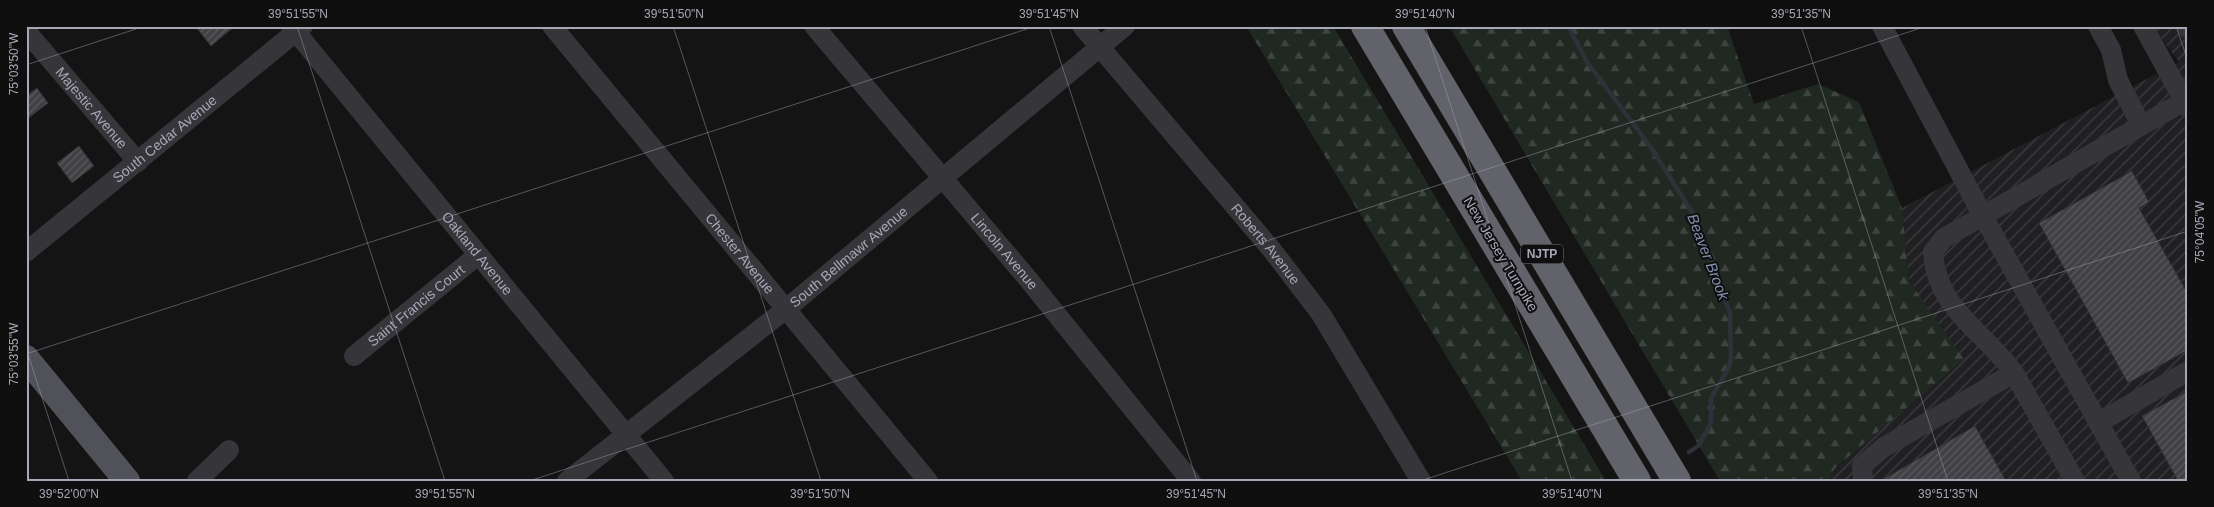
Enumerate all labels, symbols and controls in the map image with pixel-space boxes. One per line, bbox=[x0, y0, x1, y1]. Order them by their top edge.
text: 39°51'55"N bbox=[268, 7, 328, 21]
text: 39°51'50"N bbox=[644, 7, 704, 21]
text: 39°51'45"N bbox=[1019, 7, 1079, 21]
text: 39°51'40"N bbox=[1395, 7, 1455, 21]
text: 39°51'35"N bbox=[1771, 7, 1831, 21]
text: 75°03'50"W bbox=[7, 32, 21, 95]
street label: Majestic Avenue bbox=[52, 64, 131, 152]
street label: South Cedar Avenue bbox=[110, 92, 220, 186]
street label: New Jersey Turnpike bbox=[1460, 194, 1542, 314]
street label: Roberts Avenue bbox=[1228, 200, 1303, 288]
text: 75°04'05"W bbox=[2193, 200, 2207, 263]
street label: South Bellmawr Avenue bbox=[786, 203, 911, 311]
street label: Oakland Avenue bbox=[439, 209, 516, 298]
street label: Chester Avenue bbox=[702, 210, 778, 297]
street label: Lincoln Avenue bbox=[968, 210, 1041, 293]
water label: Beaver Brook bbox=[1684, 211, 1733, 304]
road number: NJTP bbox=[1521, 244, 1563, 264]
street label: Saint Francis Court bbox=[364, 261, 468, 350]
text: 75°03'55"W bbox=[7, 322, 21, 385]
text: 39°52'00"N bbox=[39, 487, 99, 501]
text: 39°51'55"N bbox=[415, 487, 475, 501]
text: 39°51'50"N bbox=[790, 487, 850, 501]
text: 39°51'45"N bbox=[1166, 487, 1226, 501]
text: 39°51'40"N bbox=[1542, 487, 1602, 501]
text: 39°51'35"N bbox=[1918, 487, 1978, 501]

